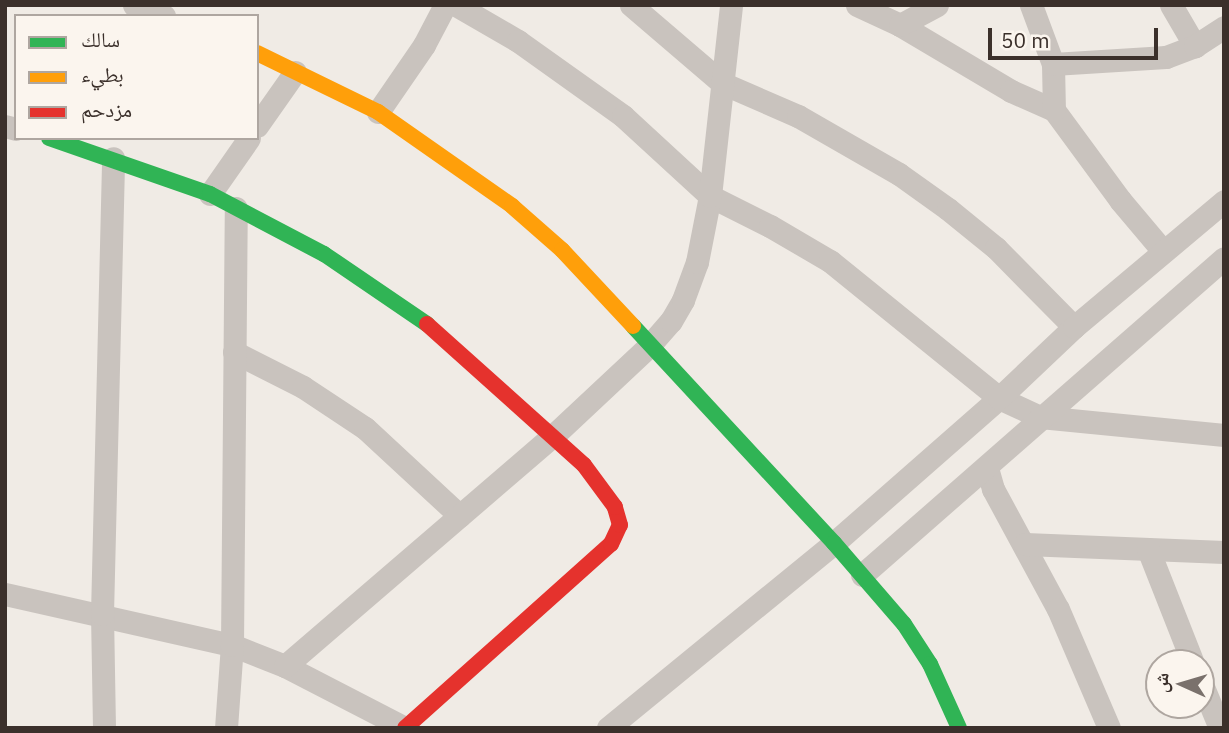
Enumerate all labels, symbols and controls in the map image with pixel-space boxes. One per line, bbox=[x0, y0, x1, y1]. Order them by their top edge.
legend bbox=[14, 14, 259, 140]
scale bar bbox=[991, 14, 1161, 58]
text: سالك bbox=[81, 25, 120, 53]
text: 50 m bbox=[1001, 26, 1050, 54]
text: بطيء bbox=[81, 60, 124, 88]
text: مزدحم bbox=[81, 95, 132, 123]
north arrow bbox=[1145, 649, 1215, 719]
text: ش bbox=[1148, 672, 1174, 694]

